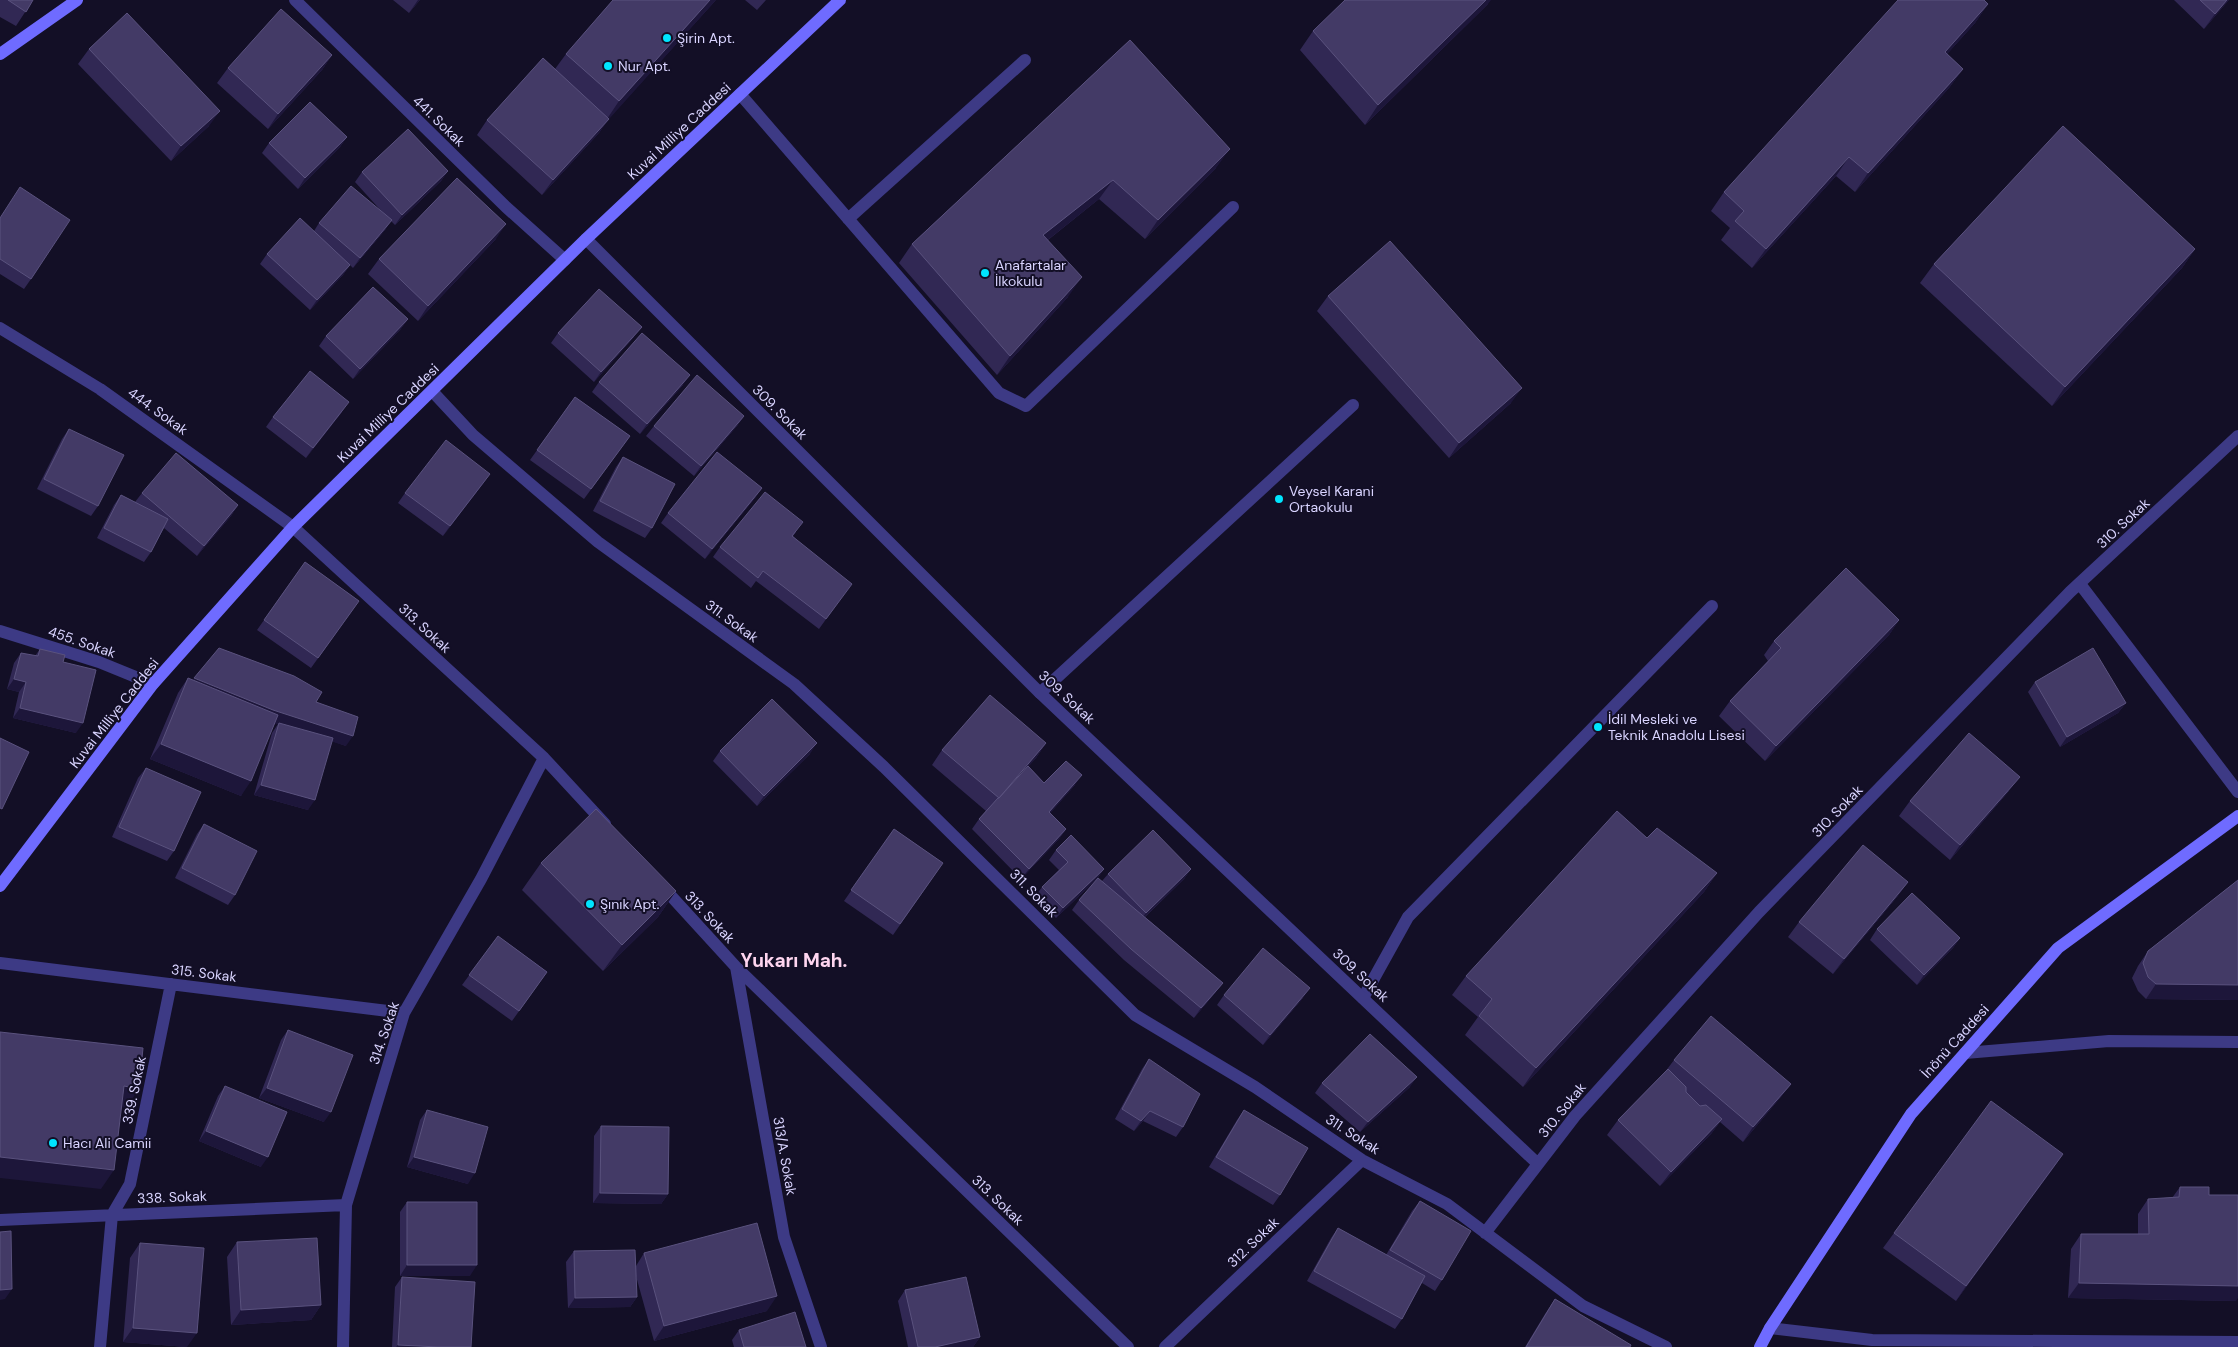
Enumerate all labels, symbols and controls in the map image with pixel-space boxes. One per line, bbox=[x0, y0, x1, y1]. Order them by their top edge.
place label: Şirin Apt. bbox=[677, 29, 735, 47]
marker: Şirin Apt. bbox=[661, 32, 673, 44]
place label: Nur Apt. bbox=[618, 57, 671, 75]
marker: Nur Apt. bbox=[602, 60, 614, 72]
street label: Kuvai Milliye Caddesi bbox=[624, 78, 734, 184]
street label: 441. Sokak bbox=[409, 92, 469, 150]
place label: Anafartalar İlkokulu bbox=[995, 256, 1066, 290]
marker: Anafartalar İlkokulu bbox=[979, 267, 991, 279]
street label: Kuvai Milliye Caddesi bbox=[333, 360, 443, 466]
street label: 309. Sokak bbox=[749, 381, 811, 443]
street label: 444. Sokak bbox=[124, 383, 192, 439]
place label: Veysel Karani Ortaokulu bbox=[1289, 482, 1374, 516]
marker: Veysel Karani Ortaokulu bbox=[1273, 493, 1285, 505]
street label: 310. Sokak bbox=[2093, 494, 2153, 552]
street label: 311. Sokak bbox=[702, 596, 762, 646]
street label: 313. Sokak bbox=[395, 599, 455, 657]
street label: 455. Sokak bbox=[46, 622, 118, 662]
street label: Kuvai Milliye Caddesi bbox=[65, 654, 163, 772]
street label: 309. Sokak bbox=[1035, 666, 1099, 728]
place label: İdil Mesleki ve Teknik Anadolu Lisesi bbox=[1608, 710, 1745, 744]
marker: İdil Mesleki ve Teknik Anadolu Lisesi bbox=[1592, 721, 1604, 733]
street label: 310. Sokak bbox=[1808, 781, 1866, 841]
street label: 311. Sokak bbox=[1006, 865, 1062, 921]
street label: 313. Sokak bbox=[681, 887, 739, 947]
place label: Şınık Apt. bbox=[600, 895, 659, 913]
marker: Şınık Apt. bbox=[584, 898, 596, 910]
street label: 309. Sokak bbox=[1329, 944, 1393, 1006]
district label: Yukarı Mah. bbox=[741, 948, 847, 973]
street label: 315. Sokak bbox=[170, 960, 238, 986]
street label: 314. Sokak bbox=[365, 999, 403, 1067]
street label: İnönü Caddesi bbox=[1917, 1000, 1993, 1082]
street label: 339. Sokak bbox=[118, 1054, 150, 1126]
street label: 310. Sokak bbox=[1534, 1079, 1590, 1141]
street label: 311. Sokak bbox=[1322, 1110, 1384, 1158]
street label: 313/A. Sokak bbox=[769, 1115, 801, 1197]
place label: Hacı Ali Camii bbox=[63, 1134, 151, 1152]
marker: Hacı Ali Camii bbox=[47, 1137, 59, 1149]
street label: 313. Sokak bbox=[968, 1171, 1028, 1229]
street label: 338. Sokak bbox=[137, 1187, 207, 1207]
street label: 312. Sokak bbox=[1223, 1213, 1283, 1271]

